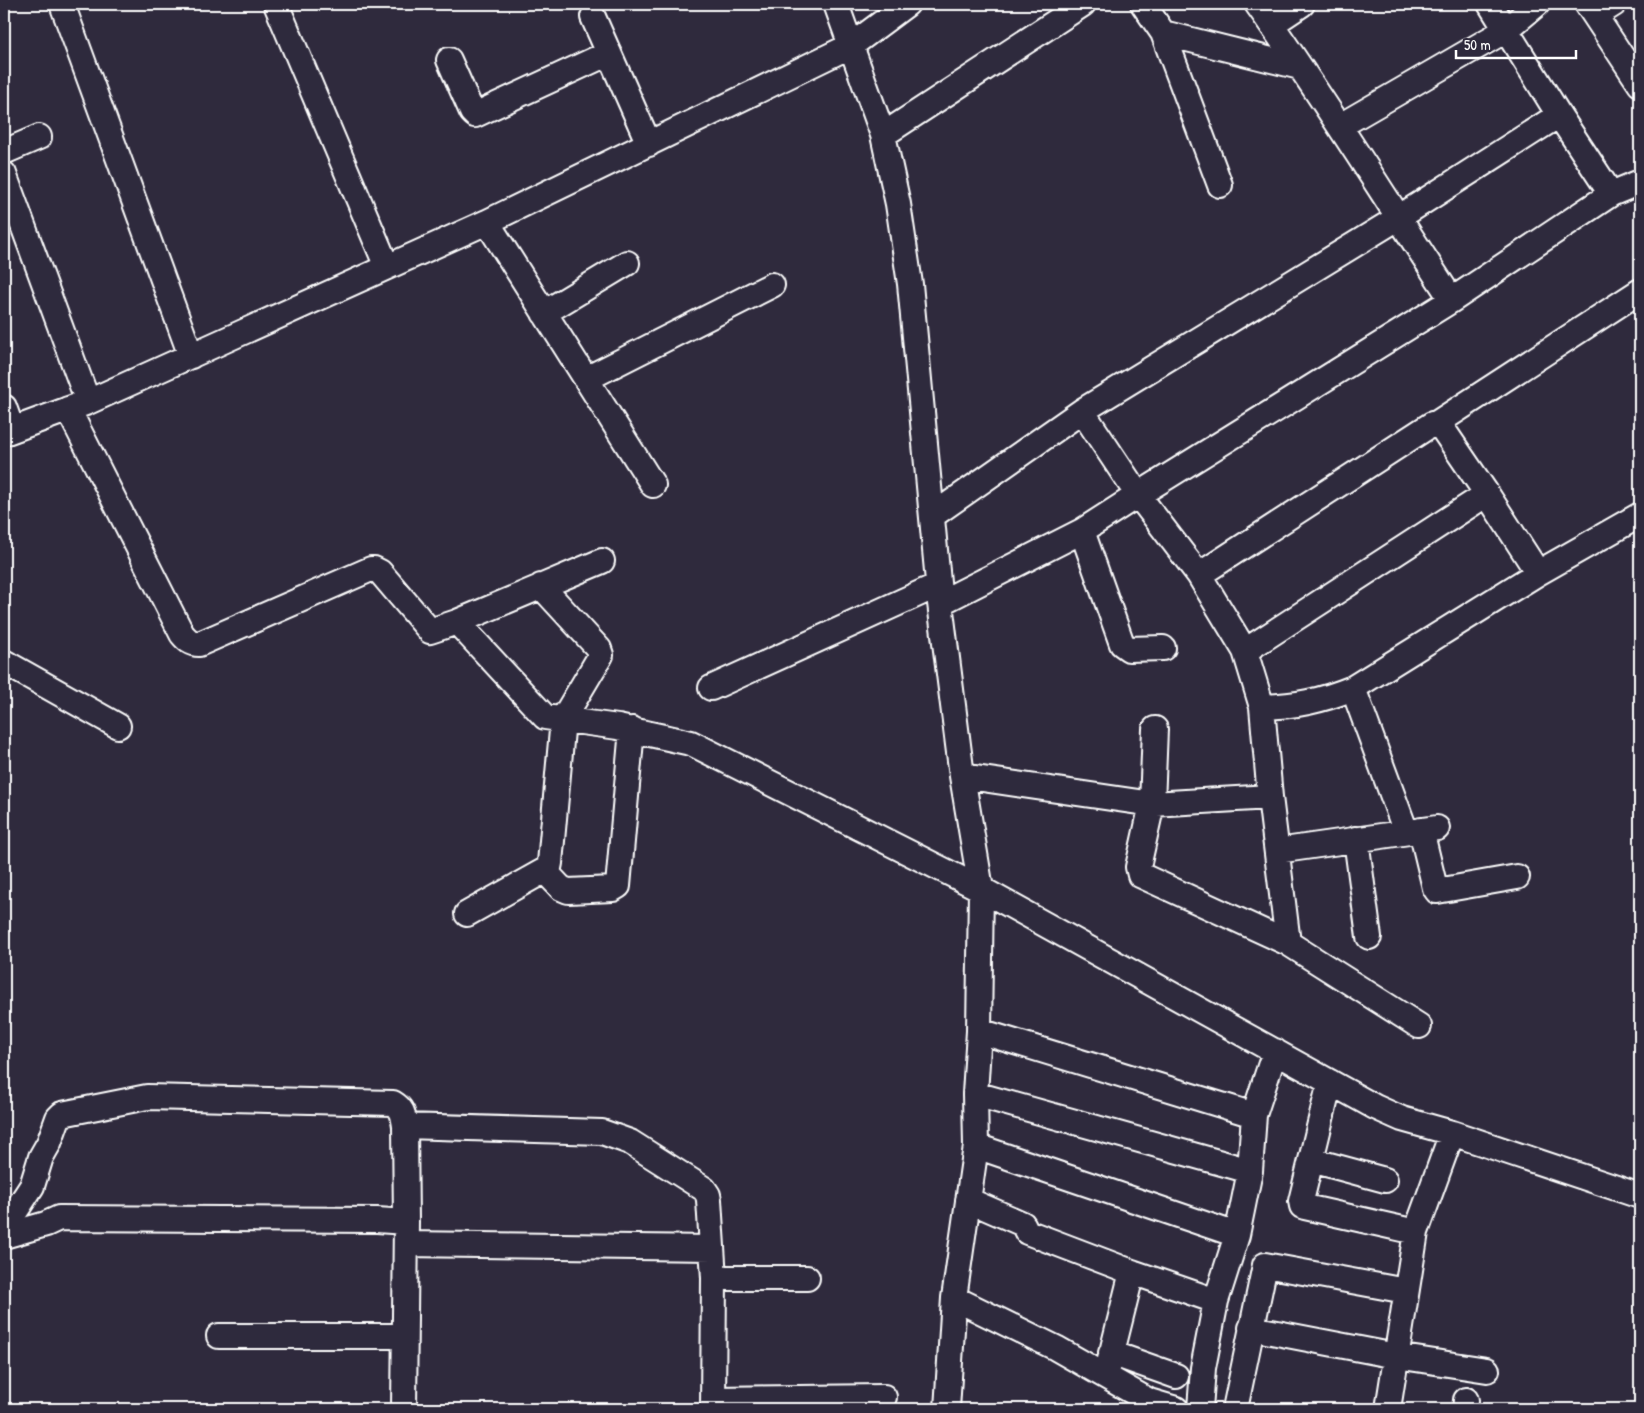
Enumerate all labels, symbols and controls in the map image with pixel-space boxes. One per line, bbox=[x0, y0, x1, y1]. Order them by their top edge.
scale bar bbox=[1456, 28, 1576, 60]
text: 50 m bbox=[1464, 34, 1491, 55]

